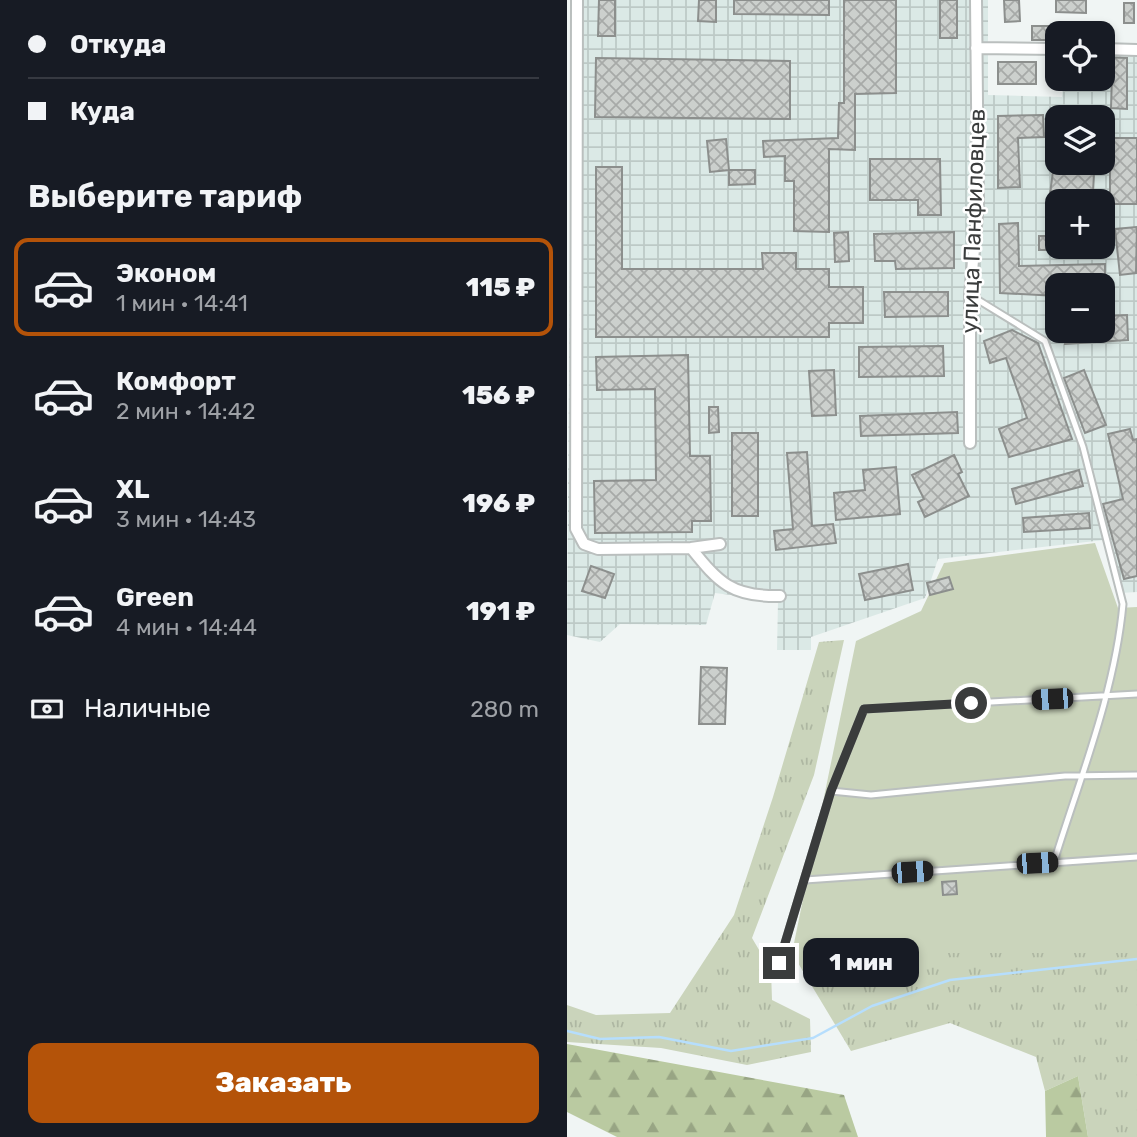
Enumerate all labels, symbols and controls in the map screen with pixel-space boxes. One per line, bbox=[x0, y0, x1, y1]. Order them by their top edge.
map controls bbox=[1045, 21, 1115, 343]
button: locate bbox=[1045, 21, 1115, 91]
text: Откуда bbox=[70, 29, 166, 60]
text: Куда bbox=[70, 96, 135, 127]
button: layers bbox=[1045, 105, 1115, 175]
street label: улица Панфиловцев bbox=[955, 108, 991, 334]
text: Выберите тариф bbox=[28, 177, 302, 215]
button: + bbox=[1045, 189, 1115, 259]
icon: car bbox=[32, 256, 95, 319]
text: Эконом bbox=[116, 258, 216, 289]
text: 115 ₽ bbox=[466, 272, 535, 303]
button: − bbox=[1045, 273, 1115, 343]
text: 1 мин · 14:41 bbox=[116, 289, 248, 317]
icon: car bbox=[32, 364, 95, 427]
text: Комфорт bbox=[116, 366, 236, 397]
text: 156 ₽ bbox=[462, 380, 535, 411]
text: 2 мин · 14:42 bbox=[116, 397, 256, 425]
icon: car bbox=[32, 472, 95, 535]
text: XL bbox=[116, 474, 149, 505]
text: 196 ₽ bbox=[462, 488, 535, 519]
text: 3 мин · 14:43 bbox=[116, 505, 256, 533]
icon: car bbox=[32, 580, 95, 643]
text: Green bbox=[116, 582, 194, 613]
text: 191 ₽ bbox=[466, 596, 535, 627]
text: 4 мин · 14:44 bbox=[116, 613, 257, 641]
route start bbox=[955, 687, 987, 719]
car bbox=[1031, 687, 1074, 711]
icon: cash bbox=[28, 690, 66, 728]
text: Наличные bbox=[84, 693, 211, 724]
text: 280 m bbox=[470, 695, 539, 723]
car bbox=[1016, 851, 1059, 875]
car bbox=[891, 860, 934, 884]
callout: 1 мин bbox=[803, 939, 919, 988]
route end bbox=[763, 947, 795, 979]
text: 1 мин bbox=[829, 948, 893, 976]
button: Заказать bbox=[28, 1043, 539, 1123]

